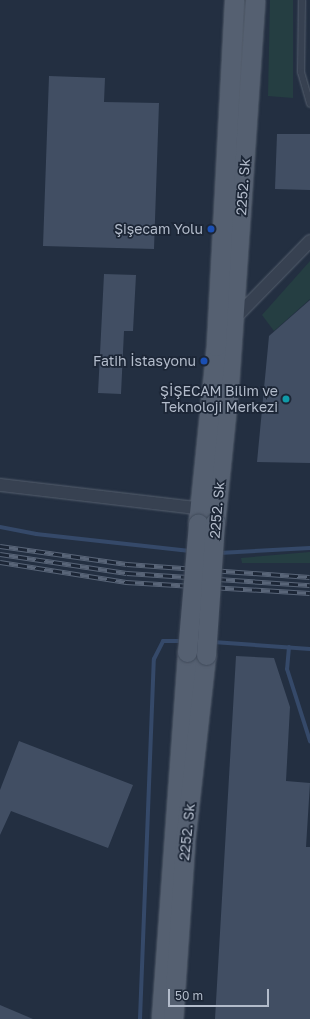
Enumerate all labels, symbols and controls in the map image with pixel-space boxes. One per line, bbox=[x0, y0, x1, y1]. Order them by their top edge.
street label: 2252. Sk bbox=[233, 158, 253, 216]
place label: Şişecam Yolu bbox=[114, 221, 203, 237]
marker: Şişecam Yolu bbox=[206, 224, 216, 234]
place label: Fatih İstasyonu bbox=[93, 353, 196, 369]
marker: Fatih İstasyonu bbox=[199, 356, 209, 366]
place label: ŞİŞECAM Bilim ve Teknoloji Merkezi bbox=[160, 383, 278, 416]
marker: ŞİŞECAM Bilim ve Teknoloji Merkezi bbox=[281, 394, 291, 404]
street label: 2252. Sk bbox=[206, 481, 228, 539]
street label: 2252. Sk bbox=[176, 803, 198, 861]
scale bar bbox=[170, 981, 271, 1007]
text: 50 m bbox=[175, 988, 203, 1003]

